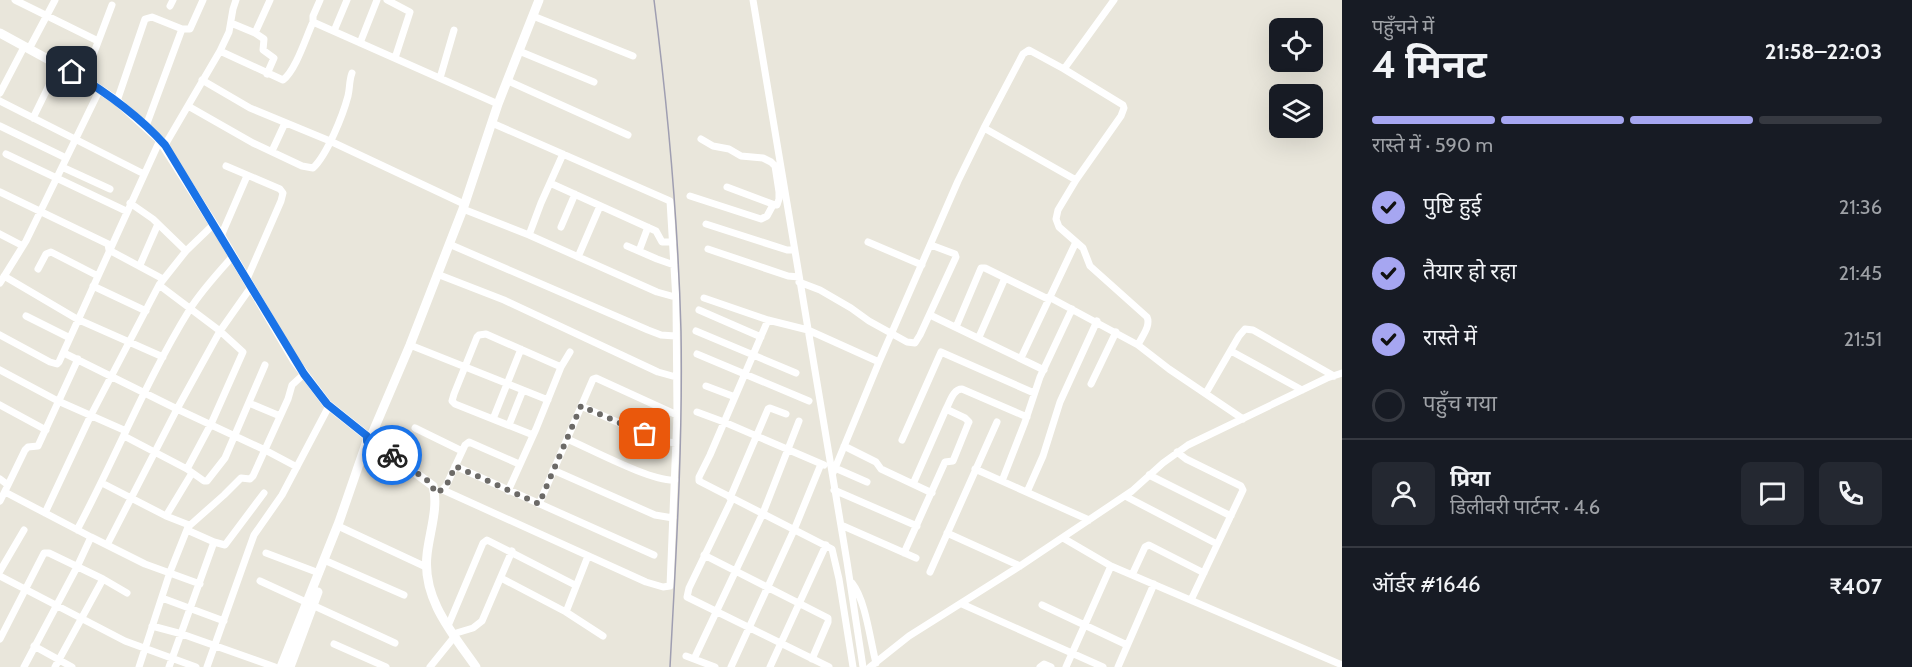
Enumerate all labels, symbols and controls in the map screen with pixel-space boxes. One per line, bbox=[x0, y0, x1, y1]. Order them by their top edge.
text: पहुँचने में bbox=[1372, 15, 1434, 39]
map controls bbox=[1269, 18, 1323, 138]
button: locate bbox=[1269, 18, 1323, 72]
text: 21:58–22:03 bbox=[1765, 38, 1882, 65]
text: 4 मिनट bbox=[1372, 40, 1487, 88]
pin bbox=[46, 46, 97, 97]
icon: home bbox=[55, 55, 88, 88]
button: layers bbox=[1269, 84, 1323, 138]
text: रास्ते में · 590 m bbox=[1372, 133, 1493, 157]
icon: check bbox=[1372, 191, 1405, 224]
text: पुष्टि हुई bbox=[1423, 192, 1481, 219]
text: 21:36 bbox=[1839, 195, 1882, 219]
icon: check bbox=[1372, 257, 1405, 290]
text: तैयार हो रहा bbox=[1423, 258, 1517, 285]
text: 21:45 bbox=[1838, 261, 1882, 285]
icon: check bbox=[1372, 323, 1405, 356]
text: रास्ते में bbox=[1423, 324, 1477, 351]
text: 21:51 bbox=[1844, 327, 1882, 351]
text: पहुँच गया bbox=[1423, 390, 1497, 417]
pin bbox=[619, 408, 670, 459]
icon: bag bbox=[628, 417, 661, 450]
courier bbox=[362, 425, 422, 485]
icon: bike bbox=[376, 439, 409, 472]
button: person bbox=[1372, 462, 1435, 525]
button: chat bbox=[1741, 462, 1804, 525]
button: phone bbox=[1819, 462, 1882, 525]
text: प्रिया bbox=[1450, 465, 1490, 492]
text: डिलीवरी पार्टनर · 4.6 bbox=[1450, 495, 1600, 519]
text: ऑर्डर #1646 bbox=[1372, 571, 1481, 598]
text: ₹407 bbox=[1830, 573, 1882, 600]

